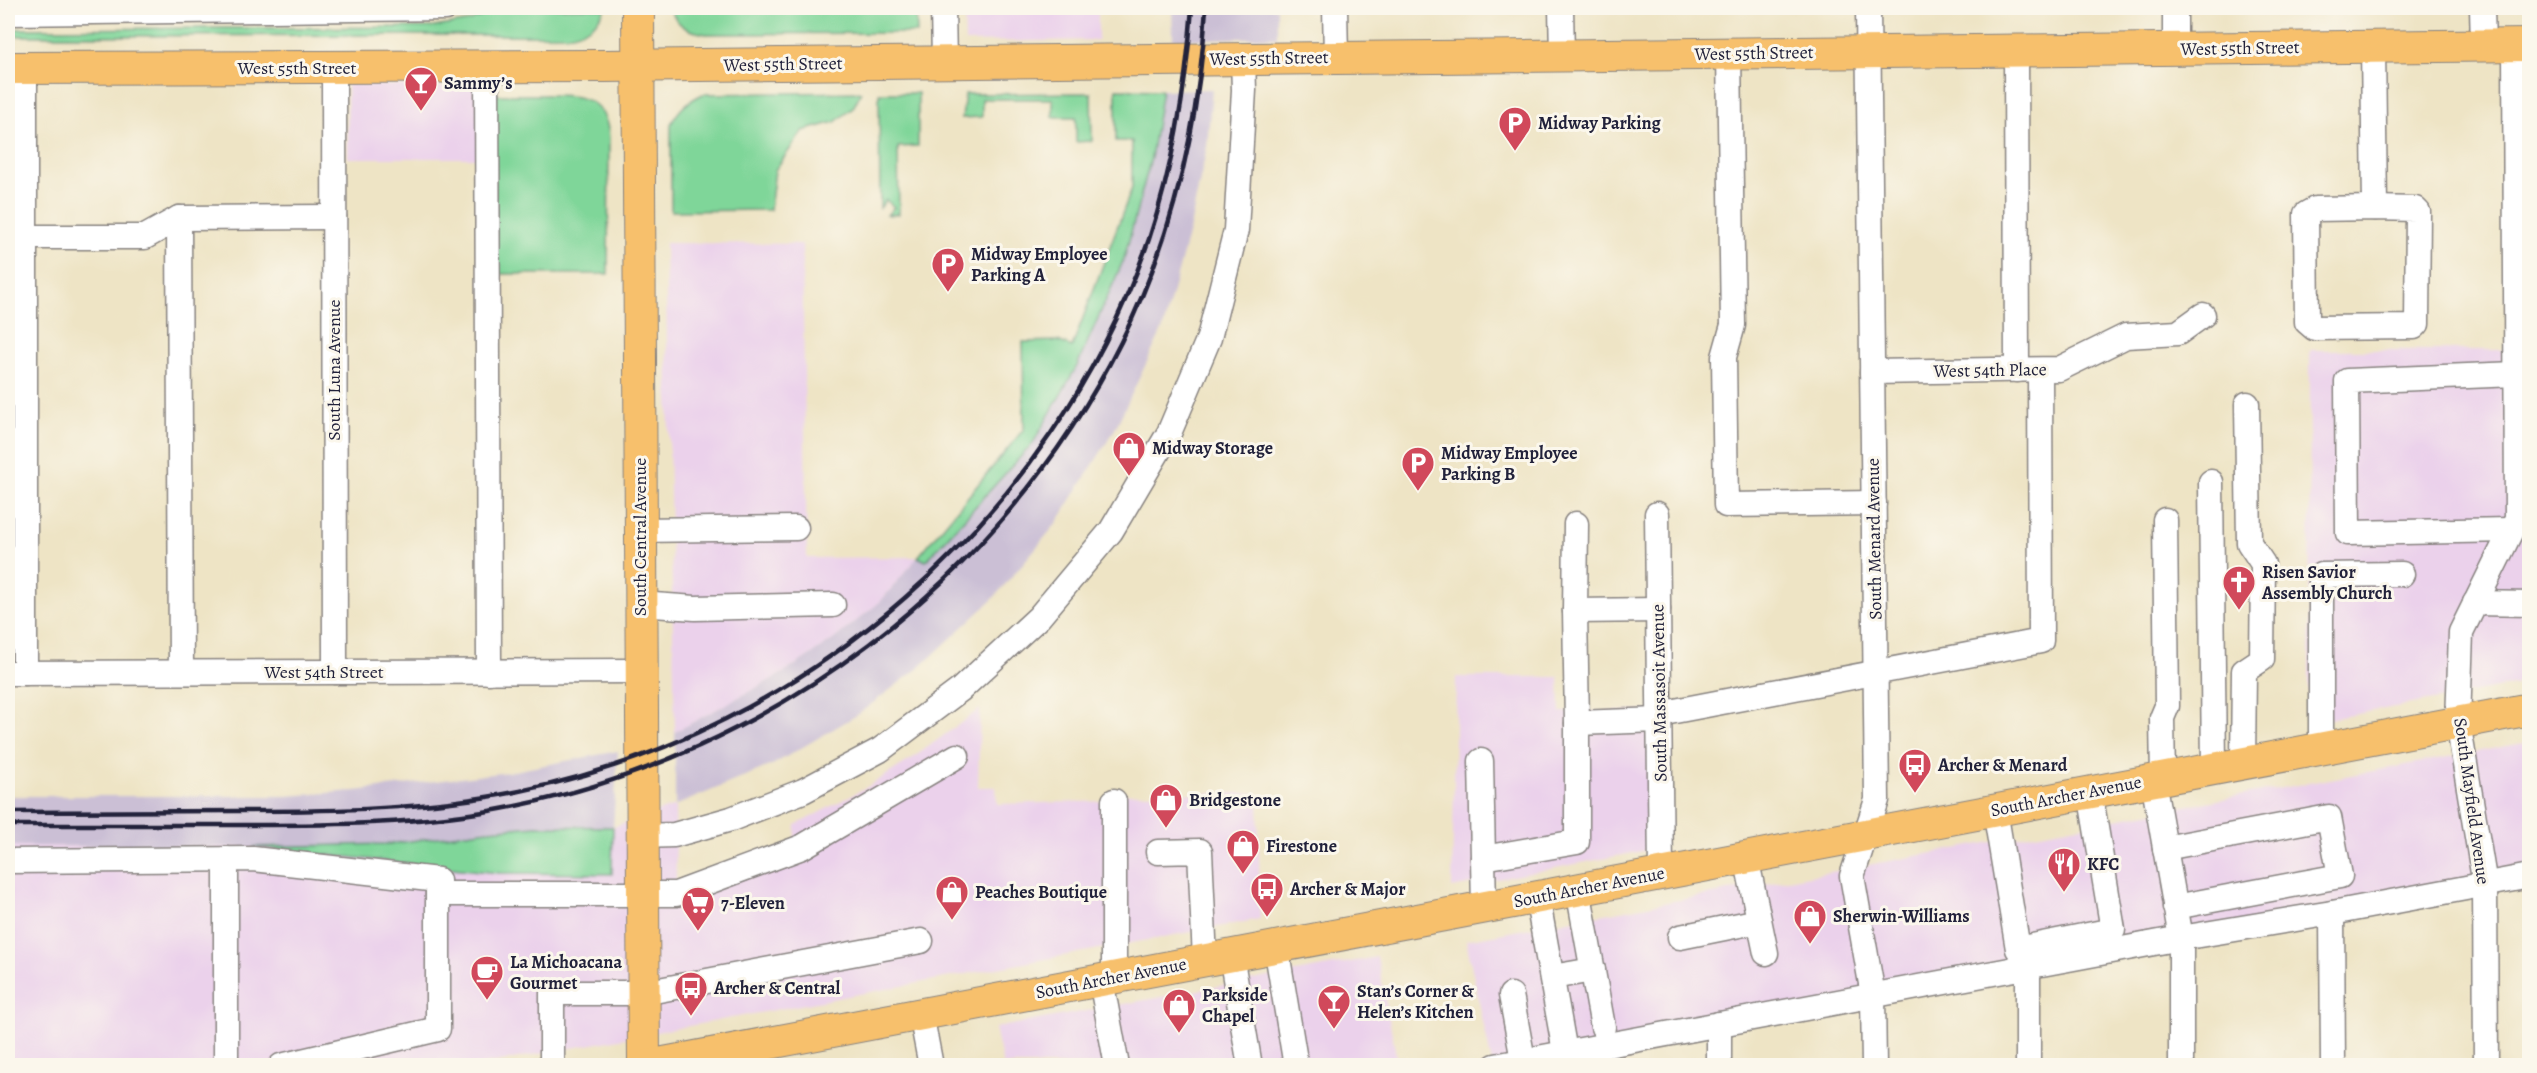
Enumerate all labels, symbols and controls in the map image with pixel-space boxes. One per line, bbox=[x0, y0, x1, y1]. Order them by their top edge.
street label: West 55th Street bbox=[2179, 35, 2300, 61]
street label: West 55th Street bbox=[1693, 40, 1814, 66]
street label: West 55th Street bbox=[1208, 45, 1329, 71]
street label: West 55th Street bbox=[722, 51, 843, 77]
street label: West 55th Street bbox=[236, 56, 357, 80]
bar icon: Sammy’s bbox=[403, 65, 439, 112]
place label: Sammy’s bbox=[444, 71, 513, 95]
parking icon: Midway Parking bbox=[1497, 105, 1533, 152]
place label: Midway Parking bbox=[1538, 111, 1662, 135]
place label: Midway Employee Parking A bbox=[971, 242, 1108, 287]
parking icon: Midway Employee Parking A bbox=[930, 246, 966, 293]
street label: South Luna Avenue bbox=[322, 299, 346, 441]
street label: West 54th Place bbox=[1932, 357, 2047, 383]
shop icon: Midway Storage bbox=[1111, 430, 1147, 477]
place label: Midway Storage bbox=[1152, 436, 1273, 460]
place label: Midway Employee Parking B bbox=[1441, 441, 1578, 486]
parking icon: Midway Employee Parking B bbox=[1400, 445, 1436, 492]
street label: South Central Avenue bbox=[628, 458, 652, 616]
street label: South Menard Avenue bbox=[1861, 458, 1887, 620]
place label: Risen Savior Assembly Church bbox=[2261, 560, 2392, 605]
church icon: Risen Savior Assembly Church bbox=[2221, 564, 2257, 611]
street label: South Massasoit Avenue bbox=[1645, 604, 1673, 782]
street label: West 54th Street bbox=[263, 660, 384, 684]
street label: South Mayfield Avenue bbox=[2448, 716, 2496, 886]
bus stop icon: Archer & Menard bbox=[1897, 747, 1933, 794]
place label: Archer & Menard bbox=[1937, 753, 2068, 777]
street label: South Archer Avenue bbox=[1989, 770, 2143, 822]
shop icon: Bridgestone bbox=[1148, 782, 1184, 829]
place label: Bridgestone bbox=[1189, 788, 1281, 812]
shop icon: Firestone bbox=[1225, 828, 1261, 875]
place label: Firestone bbox=[1266, 834, 1337, 858]
restaurant icon: KFC bbox=[2046, 846, 2082, 893]
place label: KFC bbox=[2087, 852, 2119, 876]
street label: South Archer Avenue bbox=[1512, 861, 1666, 913]
bus stop icon: Archer & Major bbox=[1249, 871, 1285, 918]
shop icon: Peaches Boutique bbox=[934, 874, 970, 921]
place label: Archer & Major bbox=[1289, 877, 1406, 901]
place label: Peaches Boutique bbox=[975, 880, 1107, 904]
supermarket icon: 7-Eleven bbox=[680, 885, 716, 932]
place label: 7-Eleven bbox=[721, 891, 785, 915]
shop icon: Sherwin-Williams bbox=[1792, 898, 1828, 945]
place label: Sherwin-Williams bbox=[1833, 904, 1970, 928]
place label: La Michoacana Gourmet bbox=[510, 950, 622, 995]
street label: South Archer Avenue bbox=[1034, 952, 1188, 1004]
cafe icon: La Michoacana Gourmet bbox=[469, 954, 505, 1001]
bus stop icon: Archer & Central bbox=[673, 970, 709, 1017]
place label: Archer & Central bbox=[713, 976, 841, 1000]
place label: Stan’s Corner & Helen’s Kitchen bbox=[1357, 979, 1474, 1024]
place label: Parkside Chapel bbox=[1202, 983, 1268, 1028]
bar icon: Stan’s Corner & Helen’s Kitchen bbox=[1316, 983, 1352, 1030]
shop icon: Parkside Chapel bbox=[1161, 987, 1197, 1034]

